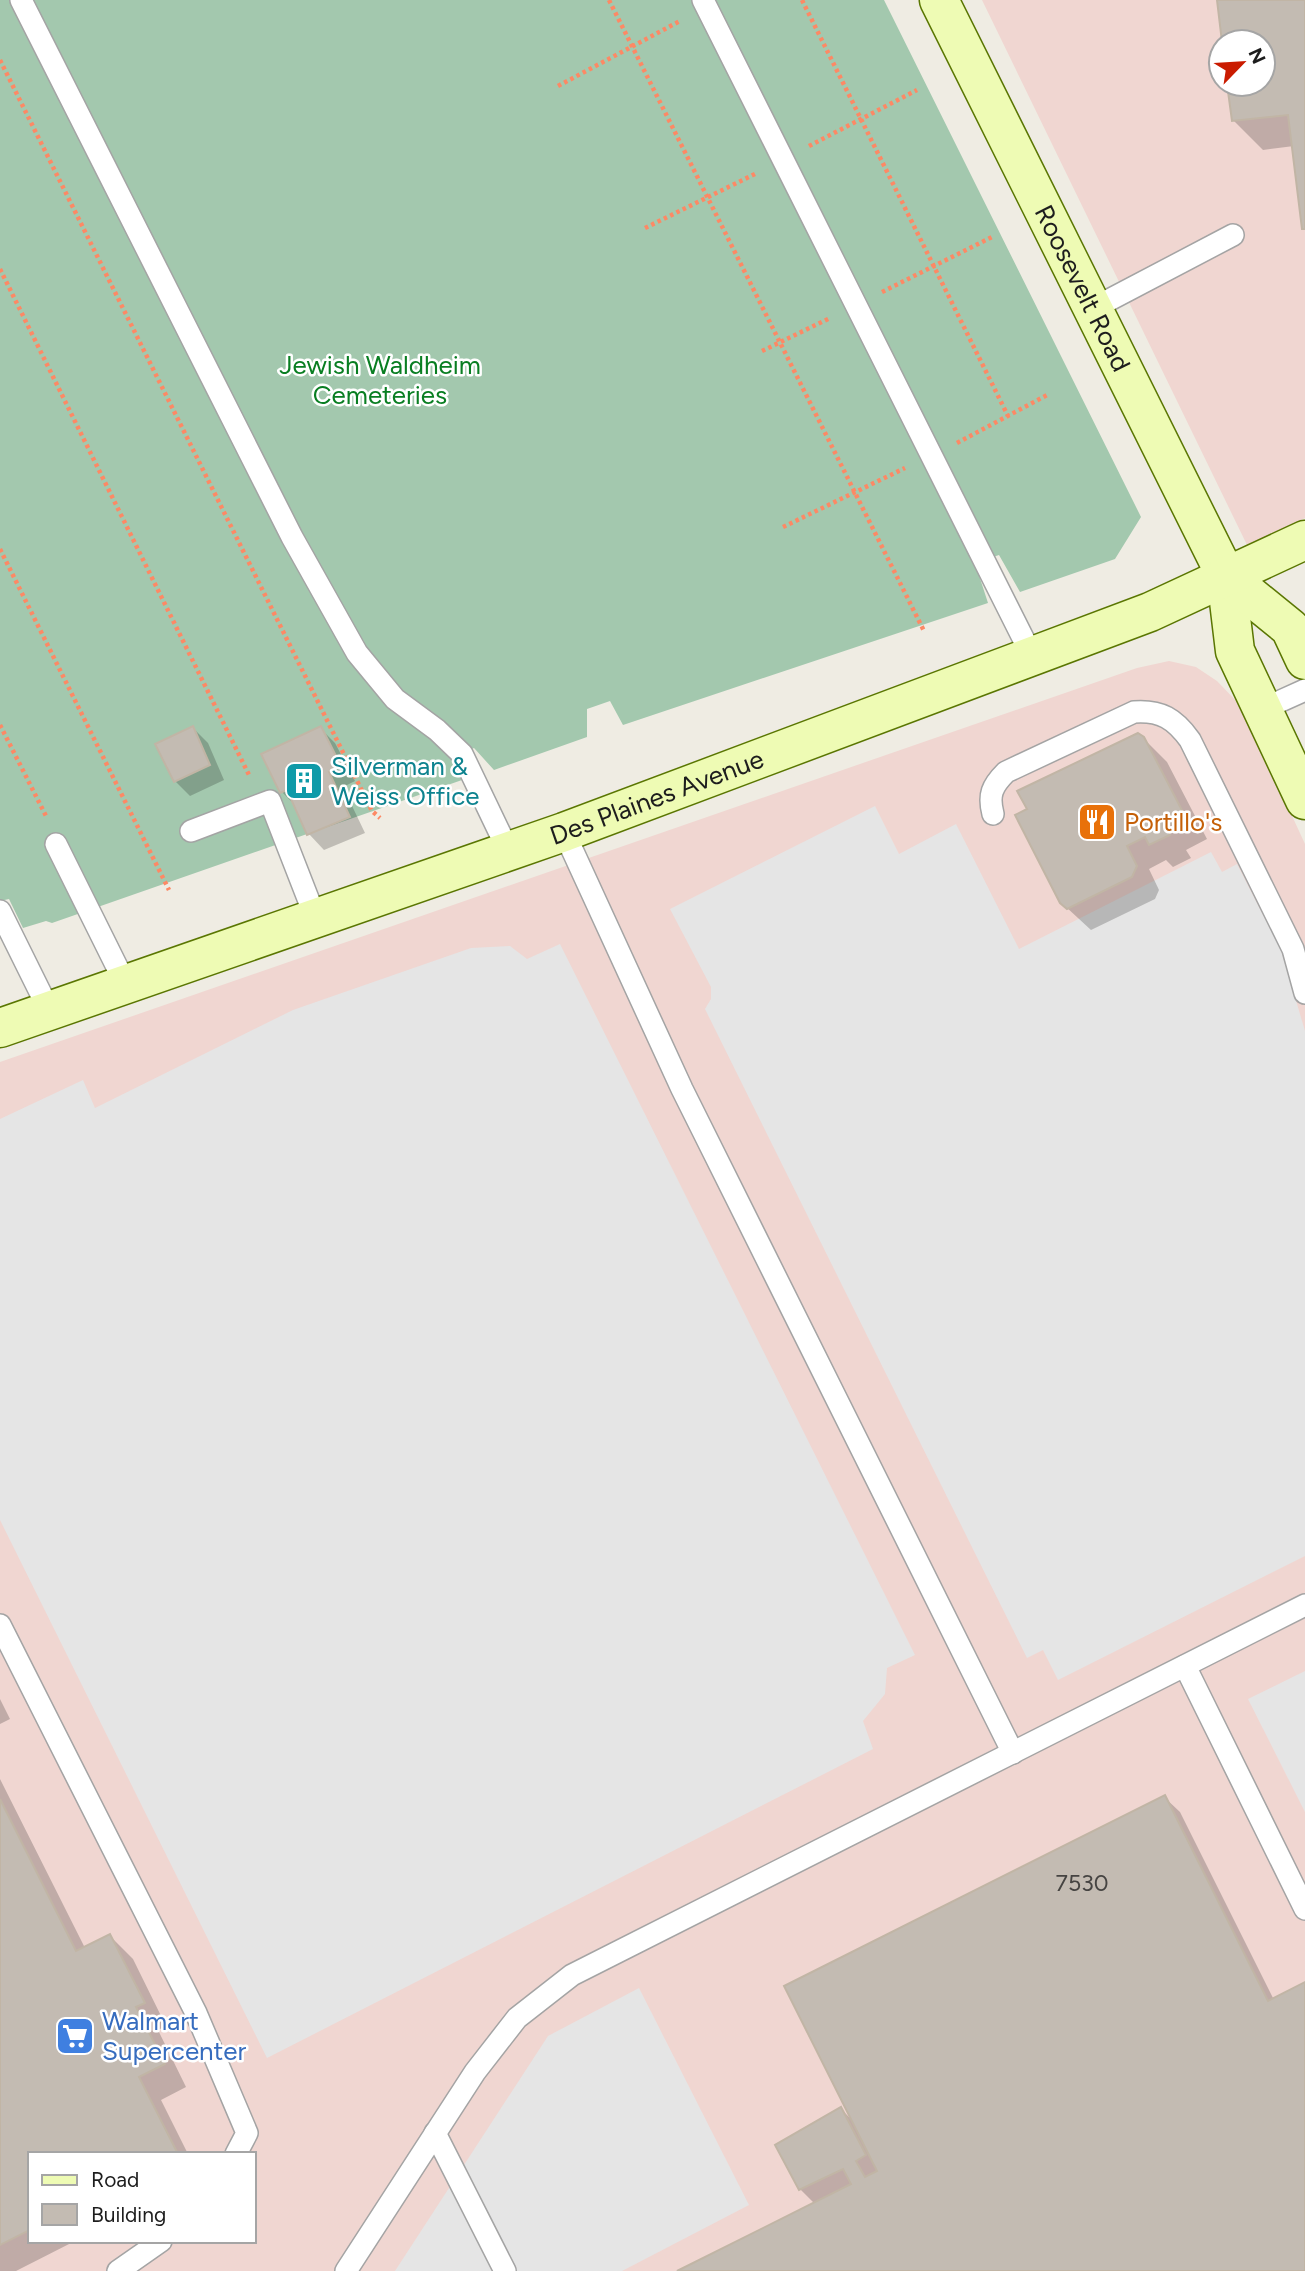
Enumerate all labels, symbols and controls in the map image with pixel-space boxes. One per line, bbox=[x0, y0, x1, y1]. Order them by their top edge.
north arrow bbox=[1207, 28, 1277, 98]
text: N bbox=[1243, 45, 1270, 68]
street label: Roosevelt Road bbox=[1028, 200, 1137, 377]
park label: Jewish Waldheim Cemeteries bbox=[279, 349, 481, 411]
street label: Des Plaines Avenue bbox=[545, 743, 768, 852]
place label: Silverman & Weiss Office bbox=[331, 750, 479, 812]
building icon: Silverman & Weiss Office bbox=[283, 760, 325, 802]
restaurant icon: Portillo's bbox=[1076, 801, 1118, 843]
place label: Portillo's bbox=[1124, 806, 1222, 838]
house number: 7530 bbox=[1056, 1869, 1108, 1897]
place label: Walmart Supercenter bbox=[102, 2005, 247, 2067]
supermarket icon: Walmart Supercenter bbox=[54, 2015, 96, 2057]
legend bbox=[28, 2152, 256, 2243]
text: Road bbox=[91, 2167, 139, 2192]
text: Building bbox=[91, 2202, 166, 2227]

